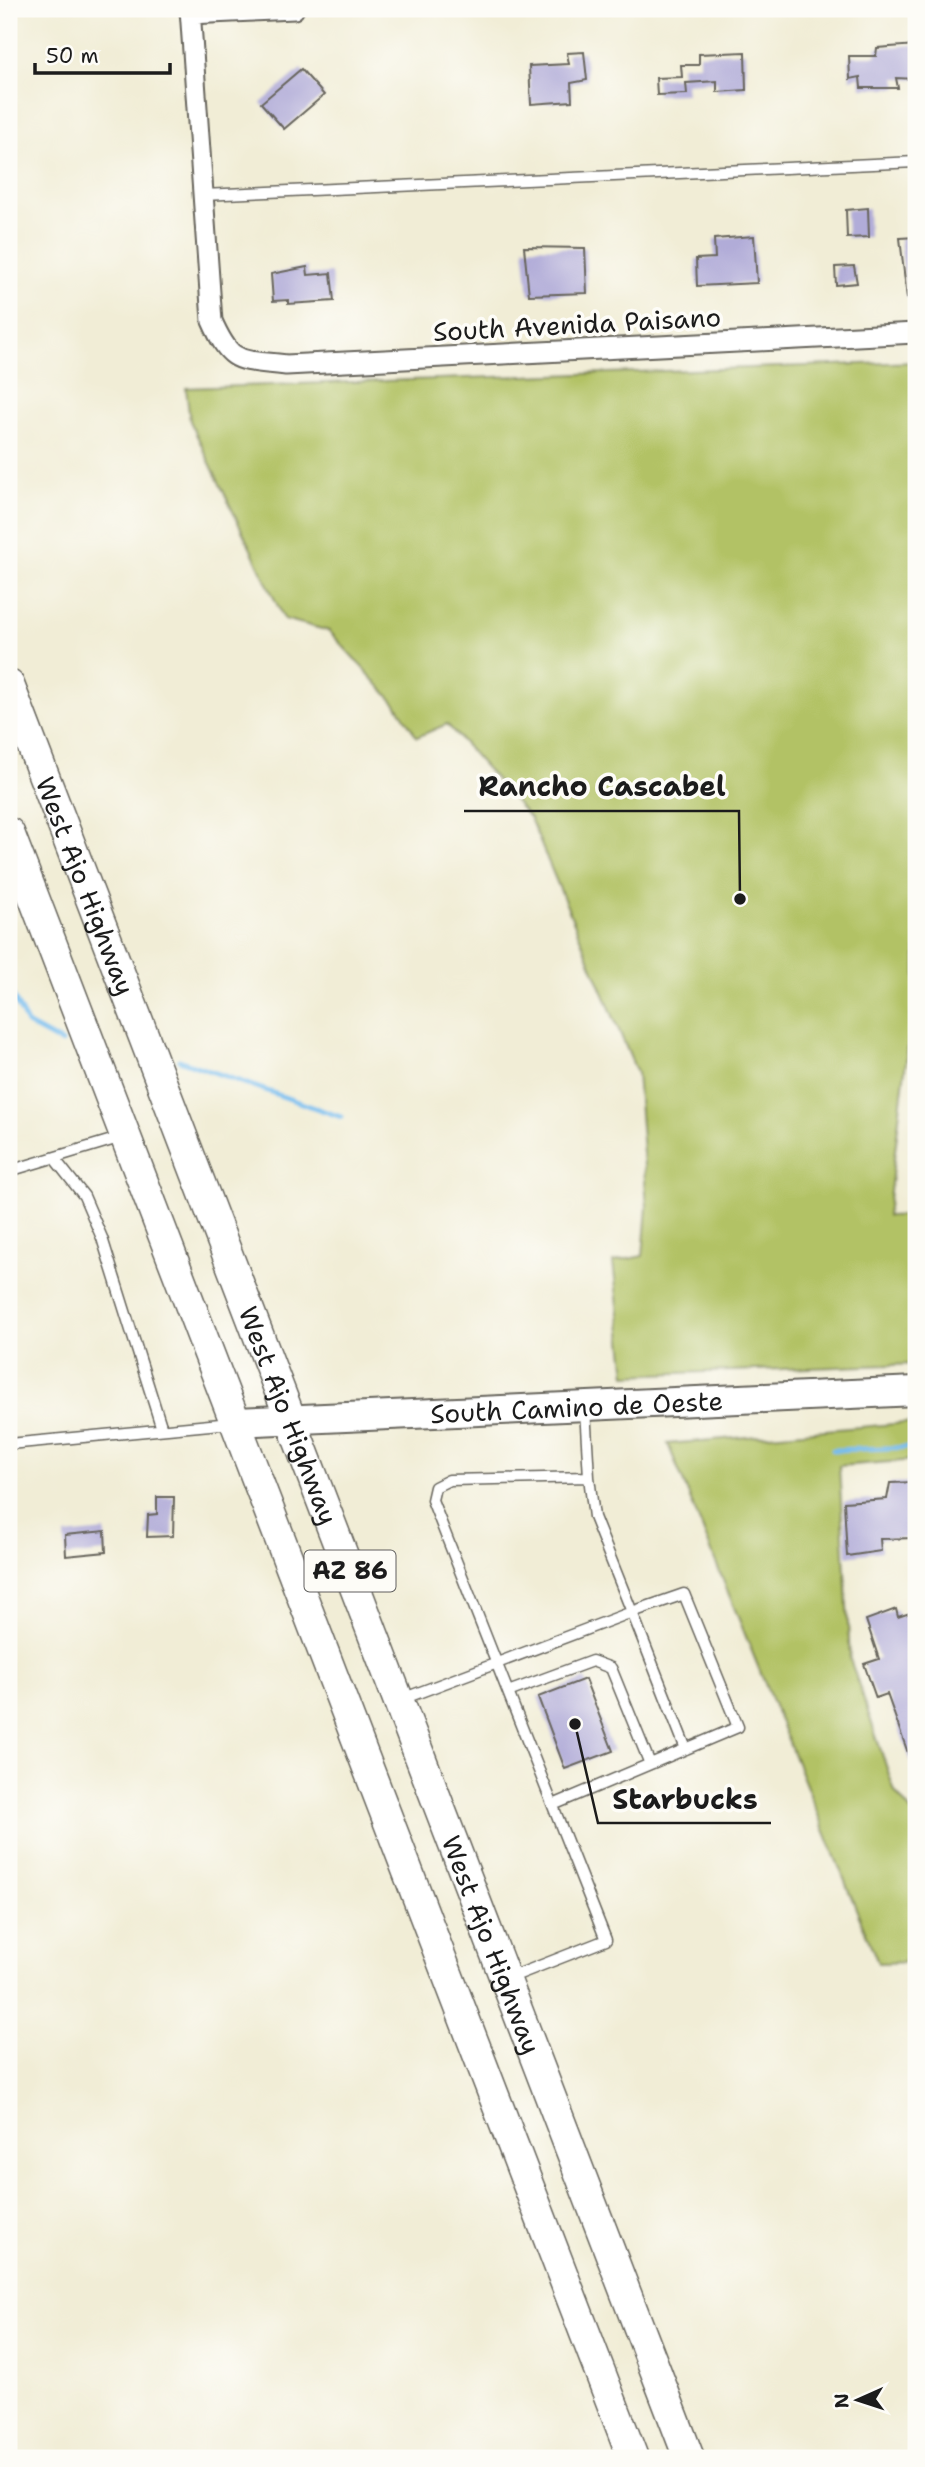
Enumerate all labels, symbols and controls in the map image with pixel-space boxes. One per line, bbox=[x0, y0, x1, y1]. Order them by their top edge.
scale bar bbox=[35, 32, 170, 76]
text: 50 m bbox=[46, 42, 99, 70]
street label: South Avenida Paisano bbox=[432, 299, 722, 349]
callout: Rancho Cascabel bbox=[464, 762, 739, 811]
text: Rancho Cascabel bbox=[478, 767, 726, 805]
street label: West Ajo Highway bbox=[28, 771, 144, 1000]
street label: West Ajo Highway bbox=[231, 1301, 347, 1529]
street label: South Camino de Oeste bbox=[430, 1382, 724, 1431]
road number: AZ 86 bbox=[304, 1550, 396, 1591]
callout: Starbucks bbox=[598, 1774, 771, 1823]
text: Starbucks bbox=[612, 1780, 758, 1818]
street label: West Ajo Highway bbox=[434, 1830, 550, 2059]
north arrow bbox=[824, 2366, 894, 2436]
text: N bbox=[829, 2393, 854, 2409]

